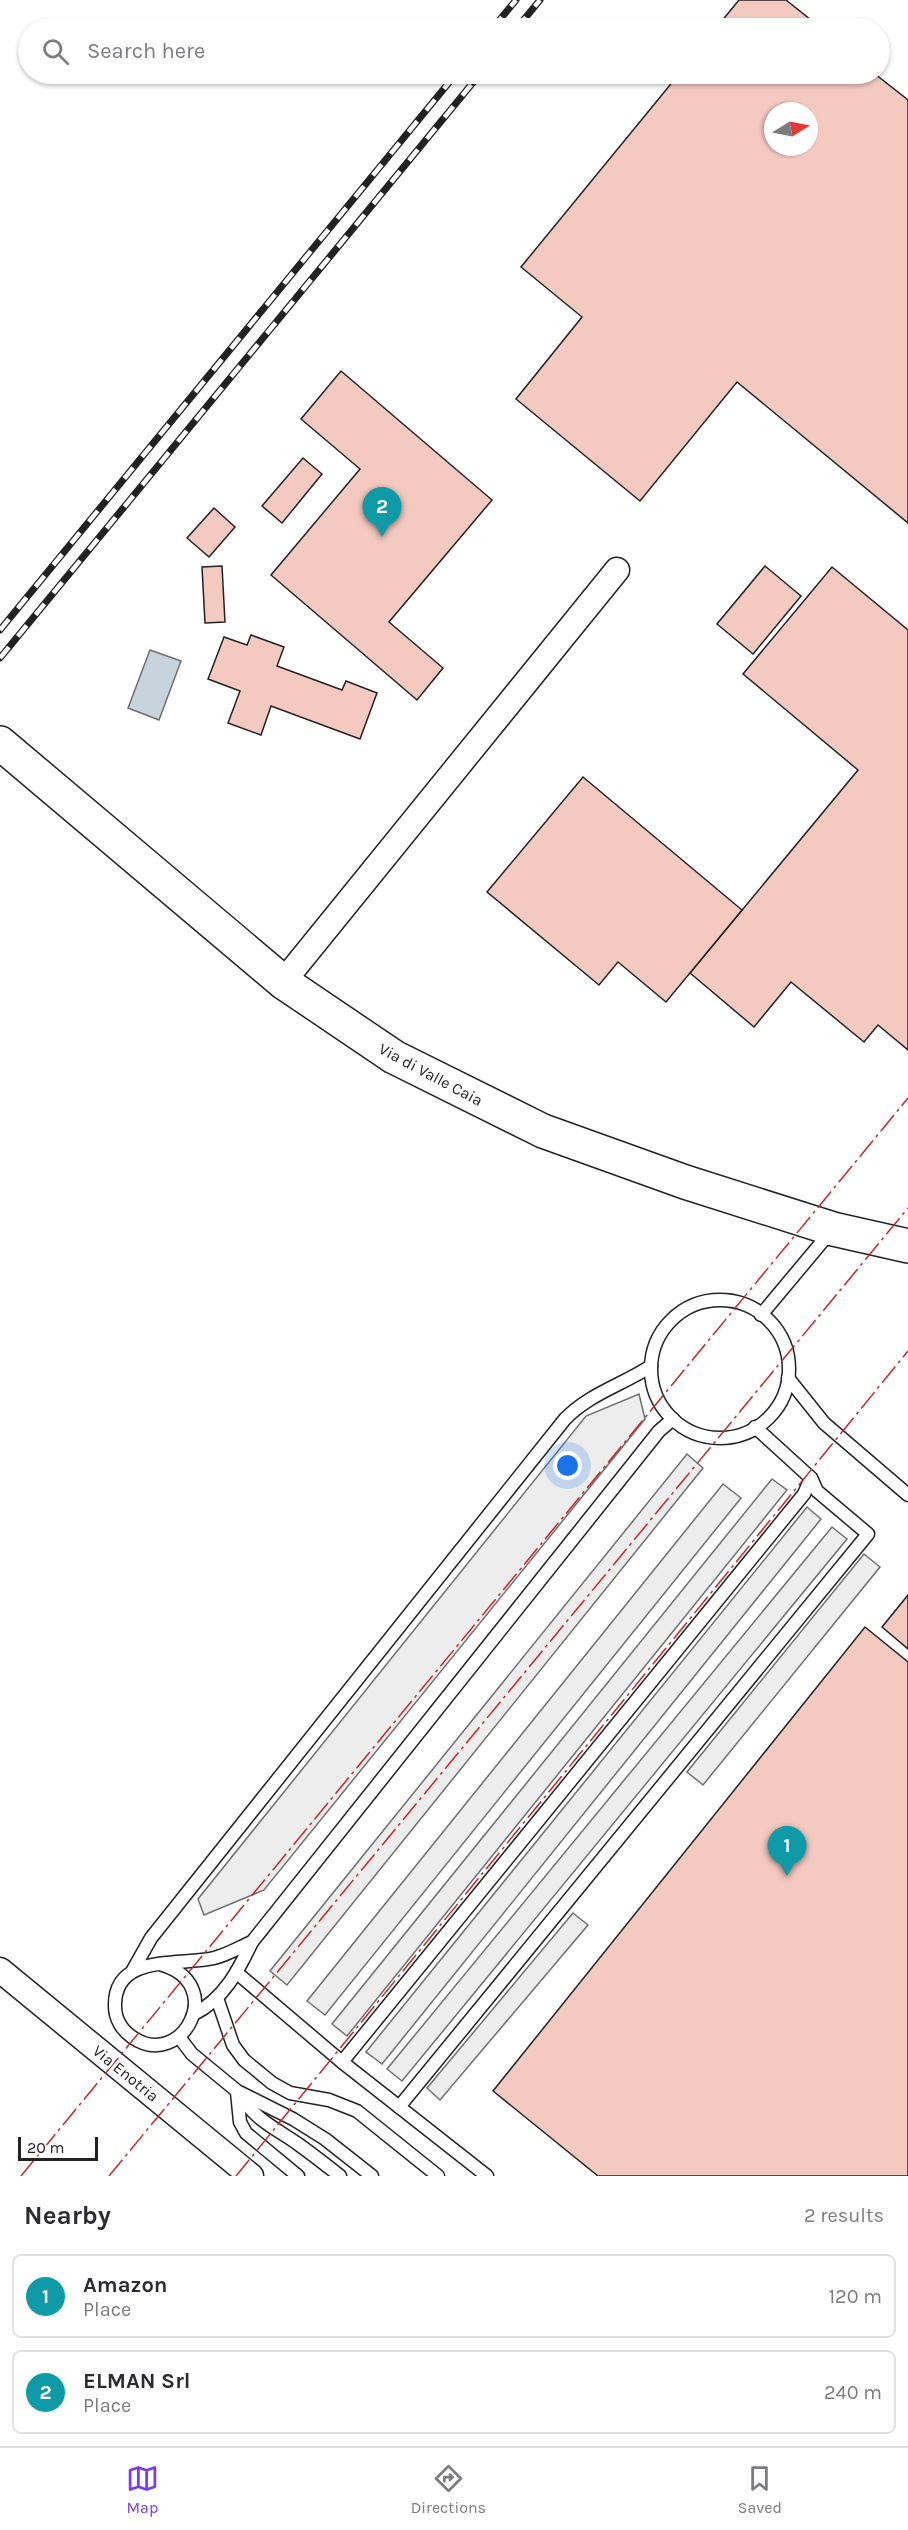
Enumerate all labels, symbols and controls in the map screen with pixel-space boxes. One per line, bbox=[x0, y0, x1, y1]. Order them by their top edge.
search box bbox=[18, 18, 890, 84]
icon: search bbox=[39, 35, 72, 68]
text: Search here bbox=[87, 38, 205, 64]
north arrow bbox=[764, 102, 818, 156]
pin: 2 bbox=[362, 488, 401, 537]
street label: Via di Valle Caia bbox=[376, 1039, 486, 1110]
your location bbox=[553, 1451, 582, 1480]
pin: 1 bbox=[768, 1826, 806, 1876]
street label: Via Enotria bbox=[89, 2041, 162, 2106]
scale bar bbox=[18, 2134, 98, 2162]
text: 20 m bbox=[27, 2138, 65, 2157]
text: Nearby bbox=[24, 2200, 111, 2231]
text: 2 results bbox=[804, 2204, 884, 2227]
text: Amazon bbox=[83, 2272, 168, 2298]
text: 1 bbox=[42, 2285, 49, 2308]
text: 120 m bbox=[828, 2285, 882, 2308]
text: Place bbox=[83, 2298, 131, 2321]
text: ELMAN Srl bbox=[83, 2368, 190, 2394]
text: 2 bbox=[39, 2381, 52, 2404]
text: 240 m bbox=[824, 2381, 882, 2404]
text: Place bbox=[83, 2394, 131, 2417]
tab: Map bbox=[126, 2462, 159, 2517]
tab: Directions bbox=[411, 2462, 486, 2517]
tab: Saved bbox=[738, 2462, 782, 2517]

